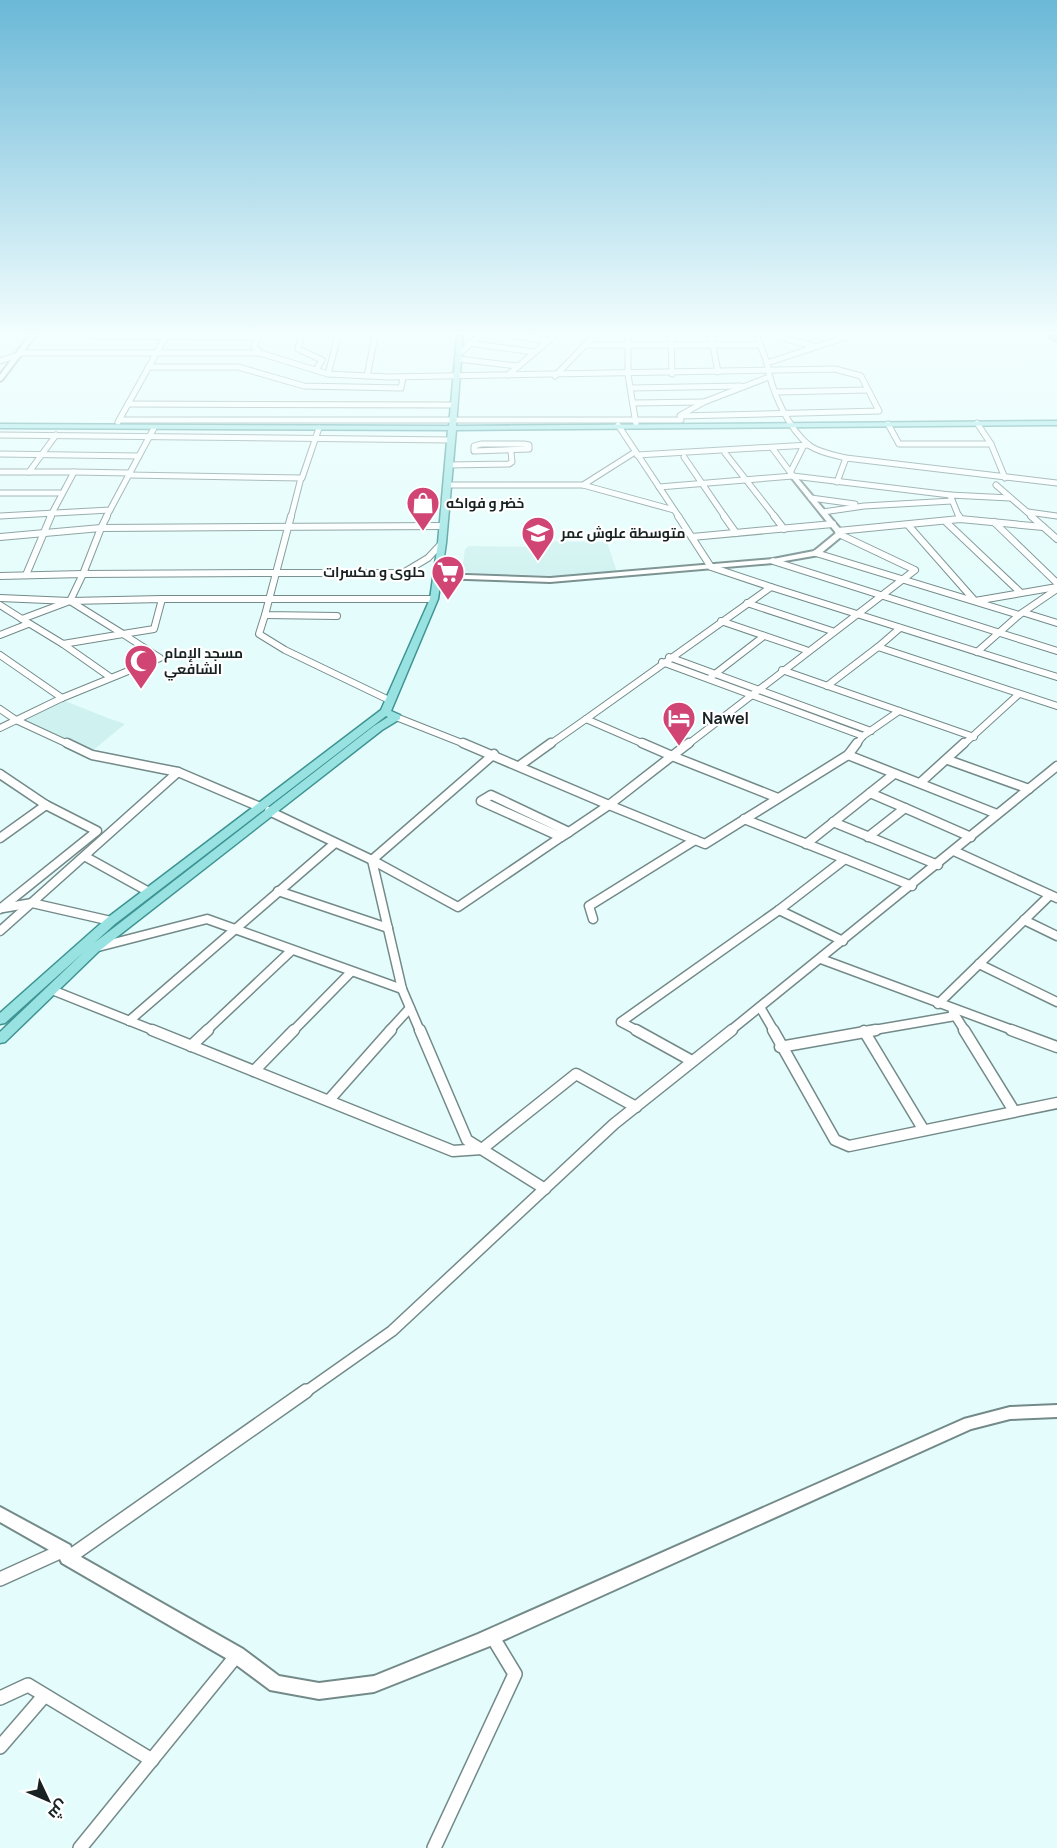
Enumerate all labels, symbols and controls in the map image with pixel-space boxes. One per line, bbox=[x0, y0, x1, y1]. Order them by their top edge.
shop icon: خضر و فواكه bbox=[405, 485, 441, 532]
place label: خضر و فواكه bbox=[446, 493, 524, 512]
school or university icon: متوسطة علوش عمر bbox=[520, 515, 556, 562]
place label: متوسطة علوش عمر bbox=[560, 523, 686, 542]
supermarket icon: حلوى و مكسرات bbox=[430, 554, 466, 601]
place label: حلوى و مكسرات bbox=[323, 562, 425, 581]
mosque icon: مسجد الإمام الشافعي bbox=[123, 643, 159, 690]
place label: مسجد الإمام الشافعي bbox=[164, 643, 243, 681]
hotel icon: Nawel bbox=[661, 700, 697, 747]
place label: Nawel bbox=[702, 707, 749, 729]
north arrow bbox=[18, 1770, 78, 1830]
text: ش bbox=[44, 1795, 74, 1825]

